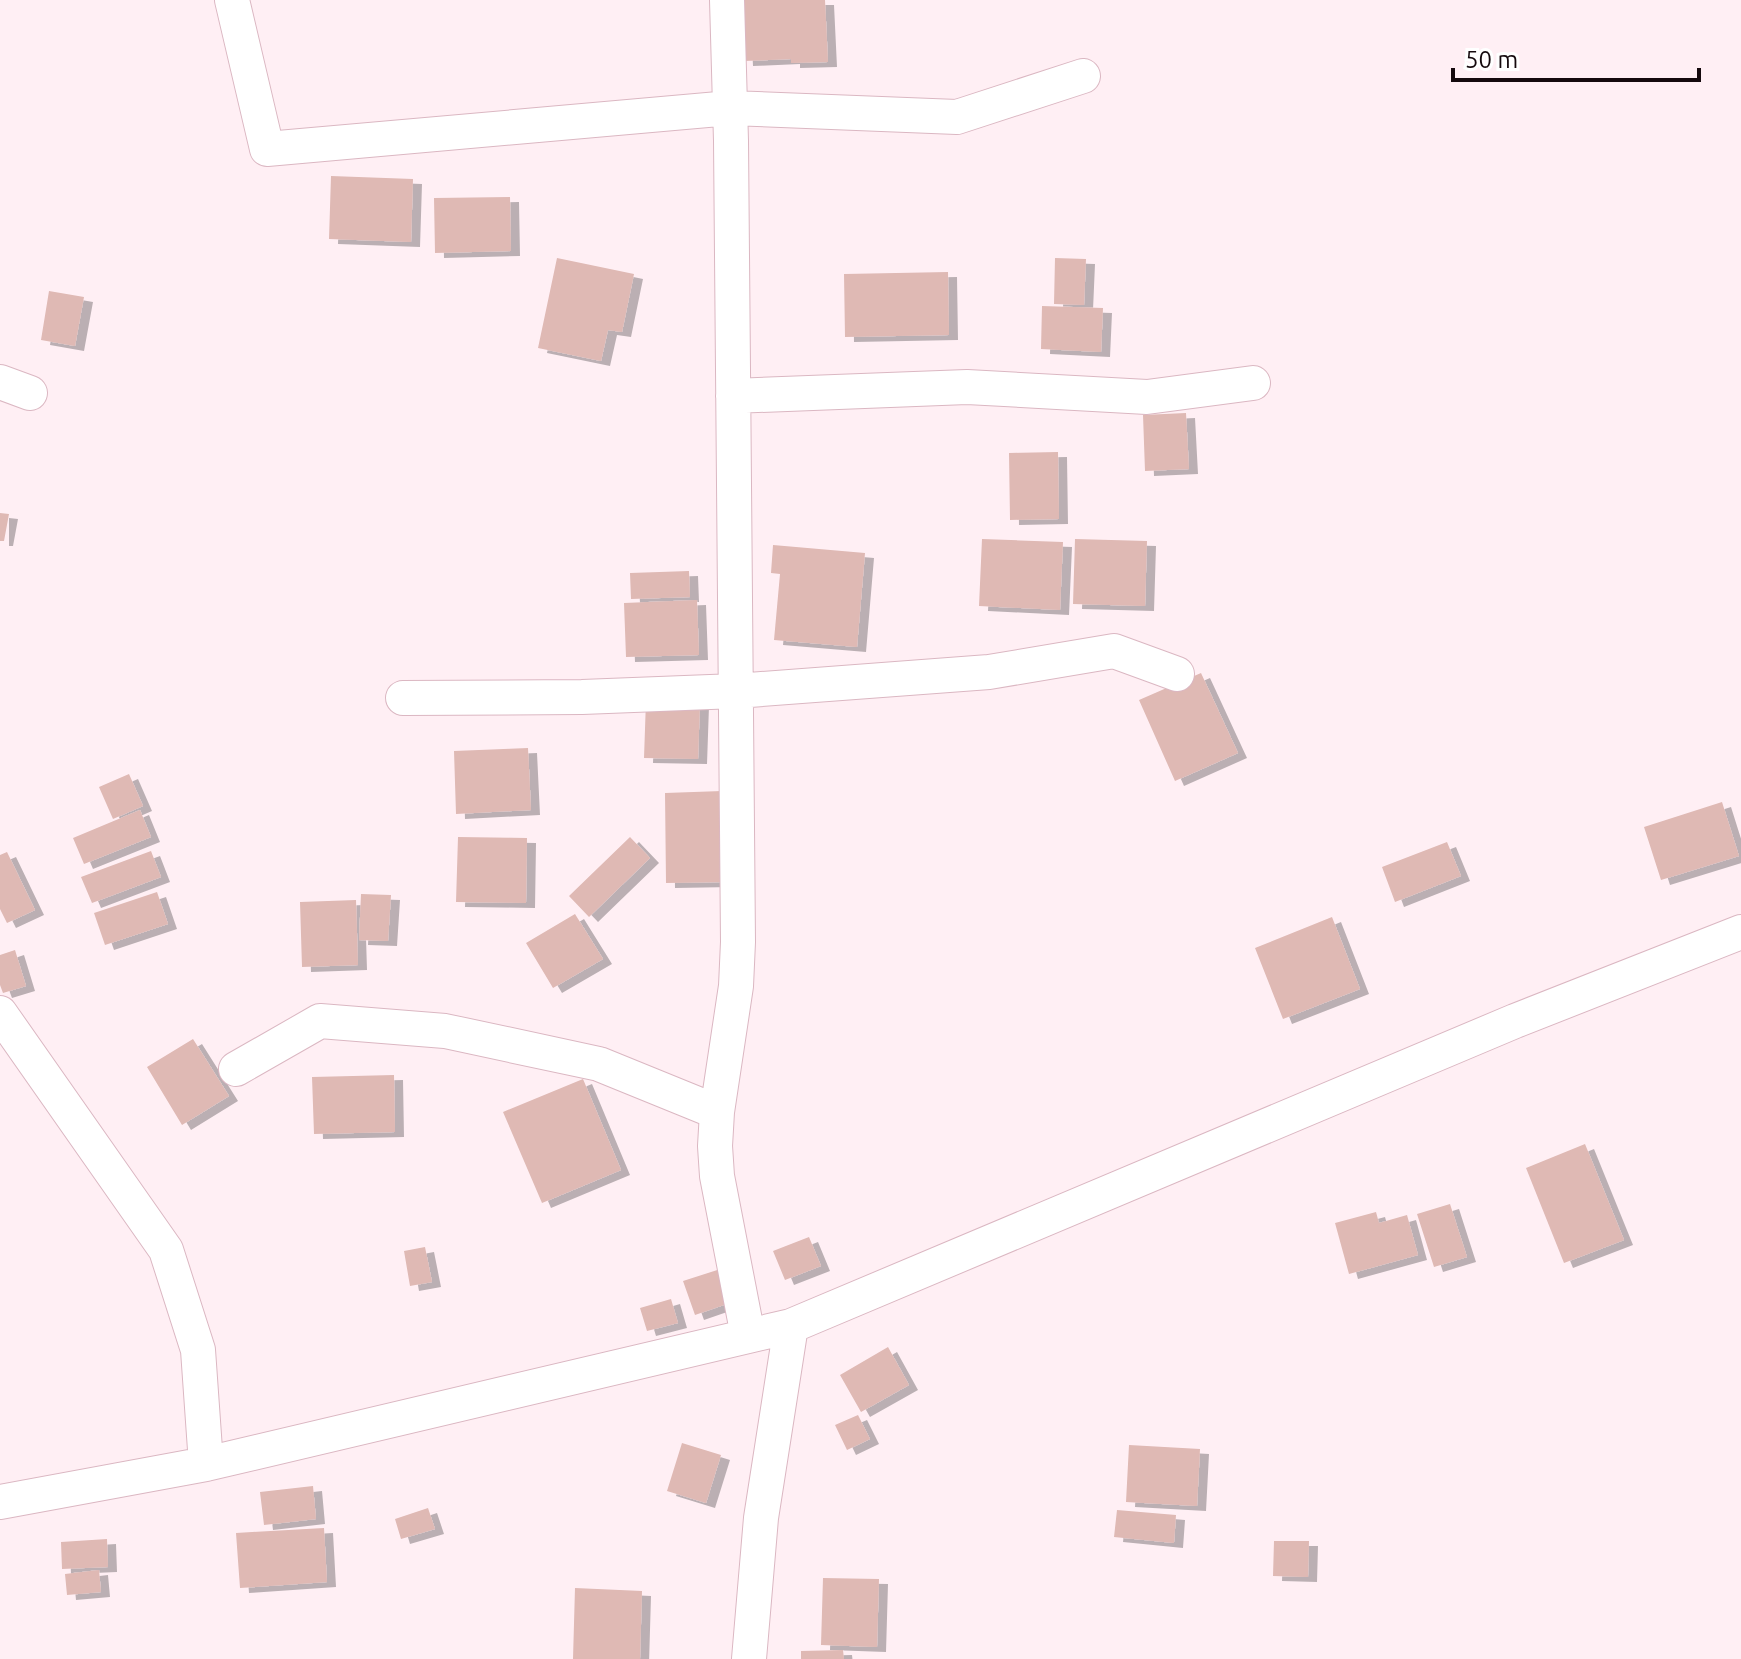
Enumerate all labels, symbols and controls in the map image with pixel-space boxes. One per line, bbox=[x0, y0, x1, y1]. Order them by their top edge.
scale bar bbox=[1453, 32, 1699, 82]
text: 50 m bbox=[1465, 46, 1518, 73]

